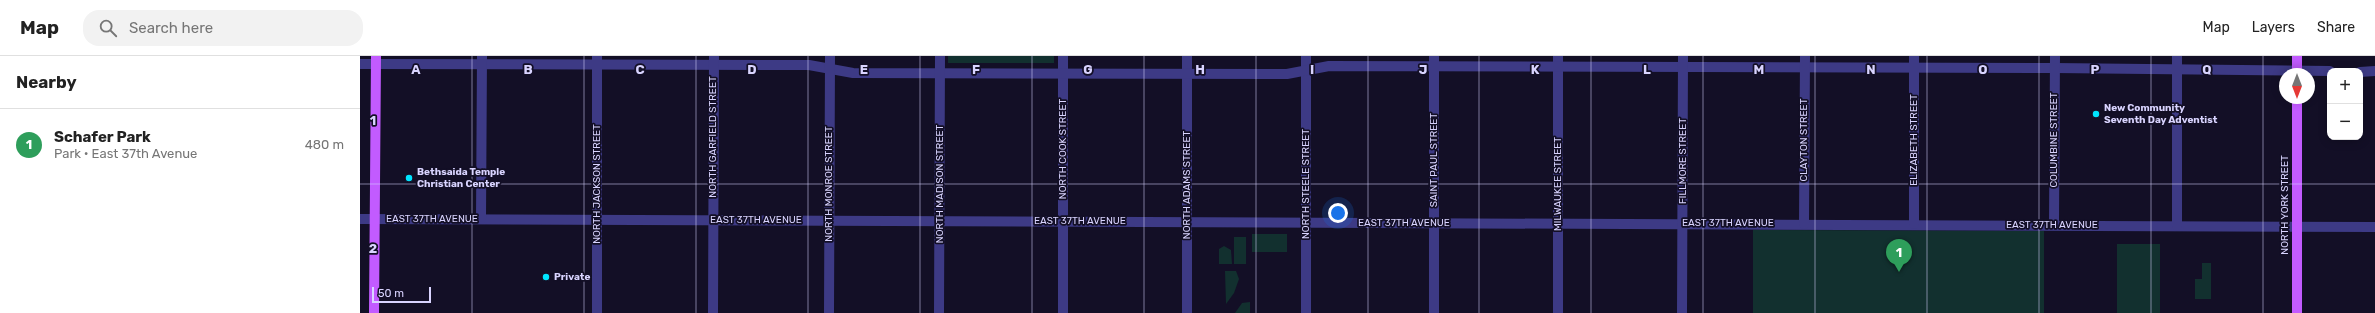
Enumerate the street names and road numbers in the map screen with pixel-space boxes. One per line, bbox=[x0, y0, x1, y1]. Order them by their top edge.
street label: NORTH GARFIELD STREET bbox=[707, 76, 719, 198]
street label: COLUMBINE STREET bbox=[2048, 92, 2060, 188]
street label: ELIZABETH STREET bbox=[1908, 94, 1920, 186]
street label: CLAYTON STREET bbox=[1798, 98, 1810, 181]
street label: NORTH COOK STREET bbox=[1057, 99, 1069, 199]
street label: SAINT PAUL STREET bbox=[1428, 113, 1440, 207]
street label: FILLMORE STREET bbox=[1677, 118, 1689, 204]
street label: NORTH JACKSON STREET bbox=[591, 124, 603, 244]
street label: NORTH MADISON STREET bbox=[934, 124, 946, 243]
street label: NORTH MONROE STREET bbox=[823, 126, 835, 242]
street label: NORTH STEELE STREET bbox=[1300, 129, 1312, 239]
street label: NORTH ADAMS STREET bbox=[1181, 131, 1193, 239]
street label: MILWAUKEE STREET bbox=[1552, 137, 1564, 231]
street label: NORTH YORK STREET bbox=[2279, 155, 2291, 255]
street label: EAST 37TH AVENUE bbox=[386, 213, 478, 225]
street label: EAST 37TH AVENUE bbox=[710, 214, 802, 226]
street label: EAST 37TH AVENUE bbox=[1034, 215, 1126, 227]
street label: EAST 37TH AVENUE bbox=[1358, 217, 1450, 229]
street label: EAST 37TH AVENUE bbox=[1682, 217, 1774, 229]
street label: EAST 37TH AVENUE bbox=[2006, 219, 2098, 231]

